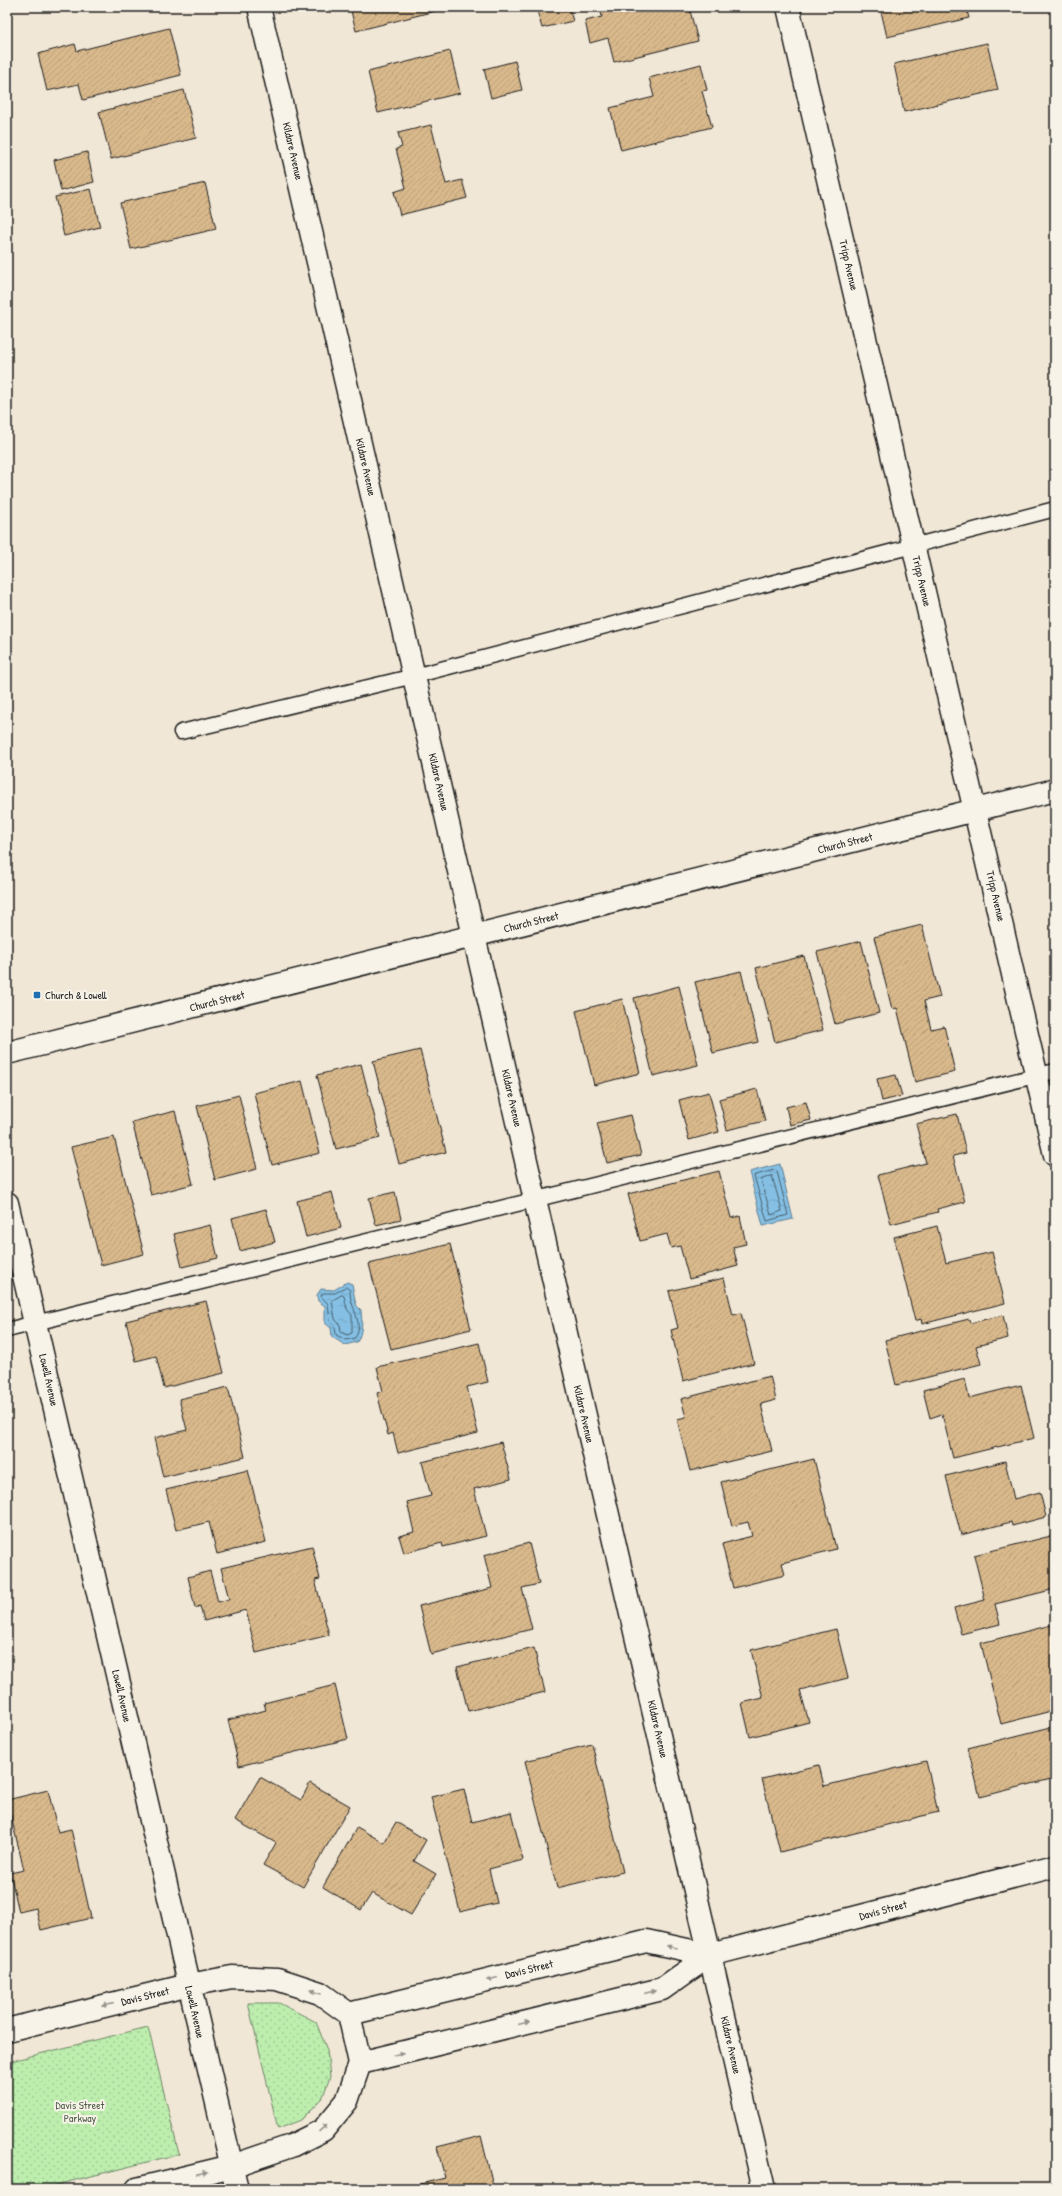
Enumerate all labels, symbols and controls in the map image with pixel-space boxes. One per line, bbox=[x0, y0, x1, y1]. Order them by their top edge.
street label: Kildare Avenue bbox=[280, 121, 307, 182]
street label: Tripp Avenue bbox=[836, 238, 862, 292]
street label: Kildare Avenue bbox=[353, 437, 380, 498]
street label: Tripp Avenue bbox=[909, 554, 935, 608]
street label: Kildare Avenue bbox=[426, 752, 453, 813]
street label: Church Street bbox=[816, 829, 874, 857]
street label: Tripp Avenue bbox=[983, 869, 1009, 923]
street label: Church Street bbox=[502, 908, 560, 936]
street label: Church Street bbox=[188, 987, 246, 1015]
place label: Church & Lowell bbox=[45, 988, 107, 1002]
marker: Church & Lowell bbox=[32, 990, 42, 1000]
street label: Kildare Avenue bbox=[499, 1068, 526, 1129]
street label: Lowell Avenue bbox=[36, 1353, 62, 1408]
street label: Kildare Avenue bbox=[571, 1384, 598, 1445]
street label: Lowell Avenue bbox=[109, 1669, 135, 1724]
street label: Kildare Avenue bbox=[645, 1699, 672, 1760]
street label: Davis Street bbox=[858, 1897, 909, 1923]
one-way arrow bbox=[666, 1943, 679, 1949]
street label: Davis Street bbox=[504, 1956, 555, 1982]
one-way arrow bbox=[485, 1976, 498, 1982]
street label: Davis Street bbox=[120, 1983, 171, 2009]
street label: Lowell Avenue bbox=[182, 1985, 208, 2040]
one-way arrow bbox=[310, 1989, 322, 1995]
one-way arrow bbox=[645, 1989, 657, 1995]
one-way arrow bbox=[101, 2002, 113, 2008]
street label: Kildare Avenue bbox=[718, 2015, 745, 2076]
one-way arrow bbox=[518, 2019, 530, 2025]
one-way arrow bbox=[392, 2050, 404, 2056]
park label: Davis Street Parkway bbox=[56, 2098, 105, 2125]
one-way arrow bbox=[318, 2123, 328, 2132]
one-way arrow bbox=[196, 2170, 208, 2176]

